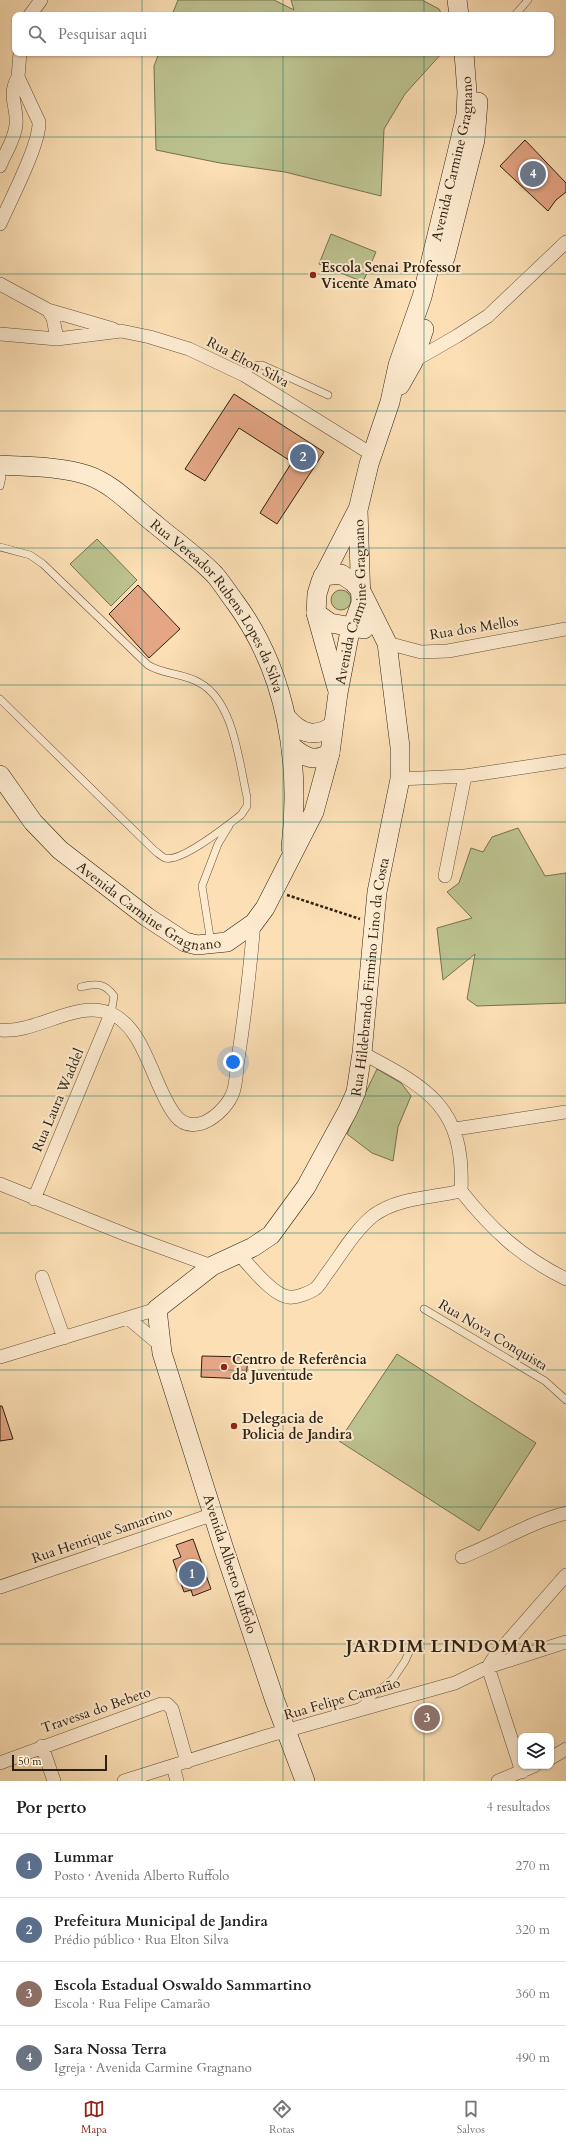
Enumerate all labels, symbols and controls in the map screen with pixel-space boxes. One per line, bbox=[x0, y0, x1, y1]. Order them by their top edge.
search box bbox=[12, 12, 554, 56]
icon: search bbox=[26, 23, 48, 45]
text: Pesquisar aqui bbox=[58, 24, 147, 44]
street label: Avenida Carmine Gragnano bbox=[426, 75, 476, 243]
pin: 4 bbox=[520, 159, 546, 189]
place label: Escola Senai Professor Vicente Amato bbox=[321, 258, 461, 293]
marker: Escola Senai Professor Vicente Amato bbox=[308, 270, 318, 280]
street label: Rua Elton Silva bbox=[203, 332, 293, 392]
pin: 2 bbox=[290, 442, 316, 472]
street label: Rua Vereador Rubens Lopes da Silva bbox=[146, 515, 288, 695]
street label: Avenida Carmine Gragnano bbox=[330, 519, 371, 686]
street label: Rua dos Mellos bbox=[428, 612, 520, 644]
street label: Rua Hildebrando Firmino Lino da Costa bbox=[346, 856, 393, 1098]
street label: Avenida Carmine Gragnano bbox=[73, 857, 222, 955]
street label: Rua Laura Waddel bbox=[28, 1045, 89, 1155]
your location bbox=[223, 1052, 243, 1072]
street label: Rua Nova Conquista bbox=[435, 1295, 551, 1375]
place label: Centro de Referência da Juventude bbox=[232, 1350, 367, 1385]
marker: Centro de Referência da Juventude bbox=[219, 1362, 229, 1372]
place label: Delegacia de Policia de Jandira bbox=[242, 1409, 352, 1444]
marker: Delegacia de Policia de Jandira bbox=[229, 1421, 239, 1431]
street label: Avenida Alberto Ruffolo bbox=[199, 1492, 262, 1636]
street label: Rua Henrique Samartino bbox=[29, 1502, 175, 1568]
pin: 1 bbox=[179, 1559, 205, 1589]
district label: JARDIM LINDOMAR bbox=[343, 1634, 548, 1659]
street label: Rua Felipe Camarão bbox=[282, 1673, 403, 1725]
street label: Travessa do Bebeto bbox=[39, 1682, 154, 1738]
pin: 3 bbox=[414, 1703, 440, 1733]
map controls bbox=[518, 1733, 554, 1769]
button: layers bbox=[518, 1733, 554, 1769]
scale bar bbox=[12, 1753, 107, 1772]
text: 50 m bbox=[18, 1754, 42, 1769]
text: Por perto bbox=[16, 1796, 86, 1819]
text: 4 resultados bbox=[486, 1798, 550, 1816]
text: Lummar bbox=[54, 1847, 113, 1867]
text: 1 bbox=[26, 1857, 32, 1875]
text: 270 m bbox=[516, 1857, 550, 1875]
text: Posto · Avenida Alberto Ruffolo bbox=[54, 1867, 229, 1885]
text: Prefeitura Municipal de Jandira bbox=[54, 1911, 268, 1931]
text: 2 bbox=[26, 1921, 32, 1939]
text: 320 m bbox=[516, 1921, 550, 1939]
text: Prédio público · Rua Elton Silva bbox=[54, 1931, 229, 1949]
text: Escola Estadual Oswaldo Sammartino bbox=[54, 1975, 311, 1995]
text: 3 bbox=[26, 1985, 32, 2003]
text: 360 m bbox=[516, 1985, 550, 2003]
text: Escola · Rua Felipe Camarão bbox=[54, 1995, 210, 2013]
text: Sara Nossa Terra bbox=[54, 2039, 167, 2059]
text: 4 bbox=[26, 2049, 32, 2067]
text: 490 m bbox=[516, 2049, 550, 2067]
text: Igreja · Avenida Carmine Gragnano bbox=[54, 2059, 252, 2077]
tab: Mapa bbox=[81, 2098, 107, 2137]
tab: Rotas bbox=[269, 2098, 294, 2137]
tab: Salvos bbox=[457, 2098, 485, 2137]

